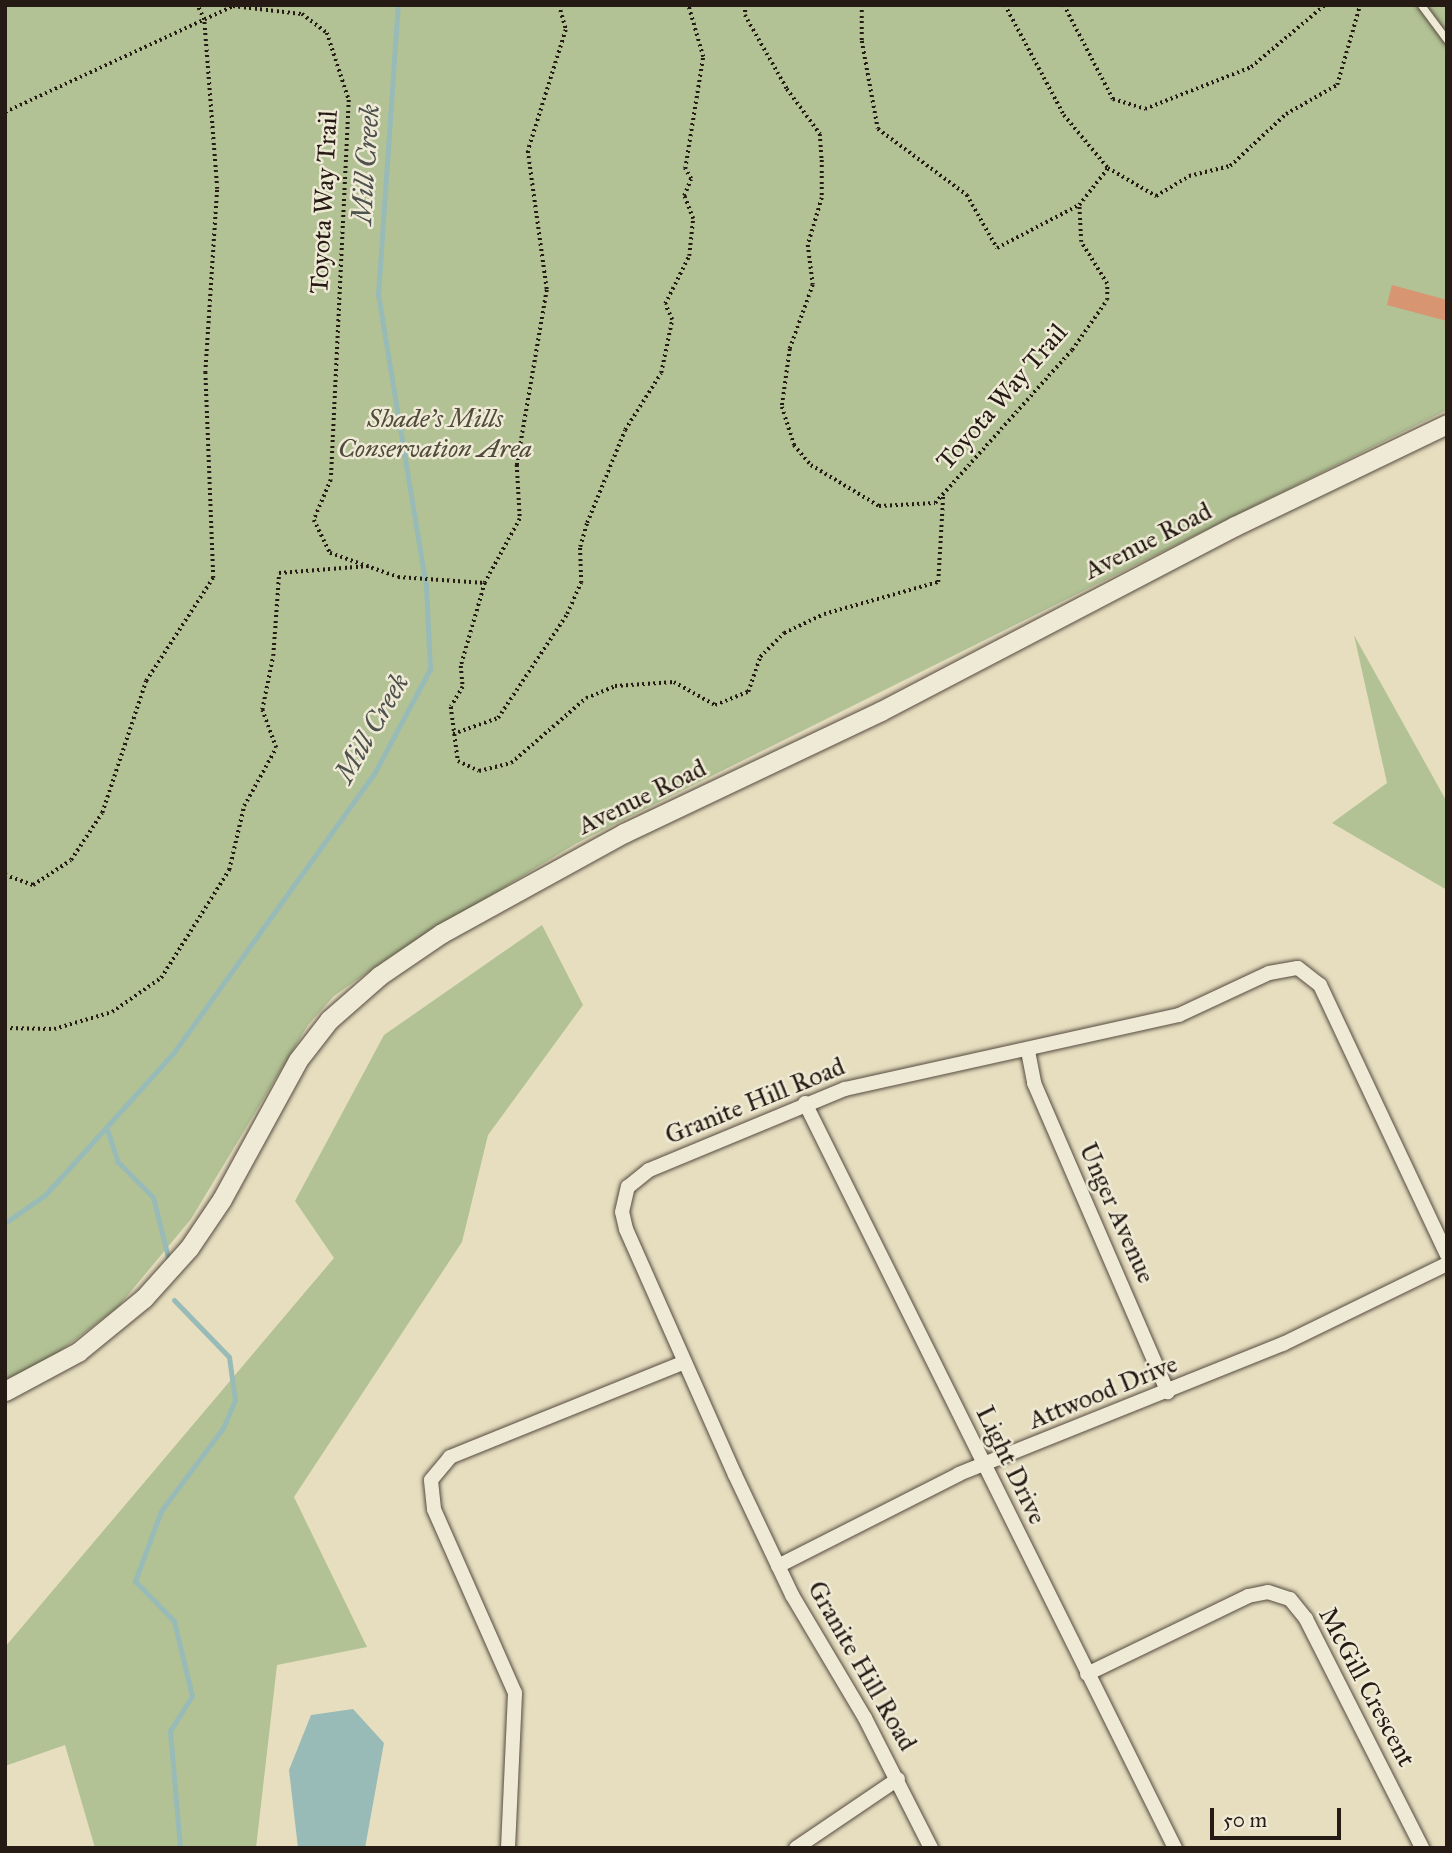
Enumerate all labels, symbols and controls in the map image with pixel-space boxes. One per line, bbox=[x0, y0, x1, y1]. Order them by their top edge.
water label: Mill Creek bbox=[345, 103, 387, 225]
street label: Toyota Way Trail bbox=[304, 109, 344, 295]
street label: Toyota Way Trail bbox=[930, 317, 1074, 477]
park label: Shade’s Mills Conservation Area bbox=[338, 403, 532, 464]
street label: Avenue Road bbox=[1079, 496, 1217, 586]
water label: Mill Creek bbox=[327, 668, 417, 788]
street label: Avenue Road bbox=[573, 752, 711, 842]
street label: Granite Hill Road bbox=[661, 1051, 849, 1151]
street label: Unger Avenue bbox=[1072, 1138, 1162, 1288]
street label: Attwood Drive bbox=[1024, 1348, 1182, 1436]
street label: Light Drive bbox=[969, 1401, 1053, 1529]
street label: Granite Hill Road bbox=[801, 1575, 923, 1757]
street label: McGill Crescent bbox=[1312, 1602, 1422, 1772]
scale bar bbox=[1214, 1794, 1345, 1838]
text: 50 m bbox=[1223, 1807, 1267, 1833]

